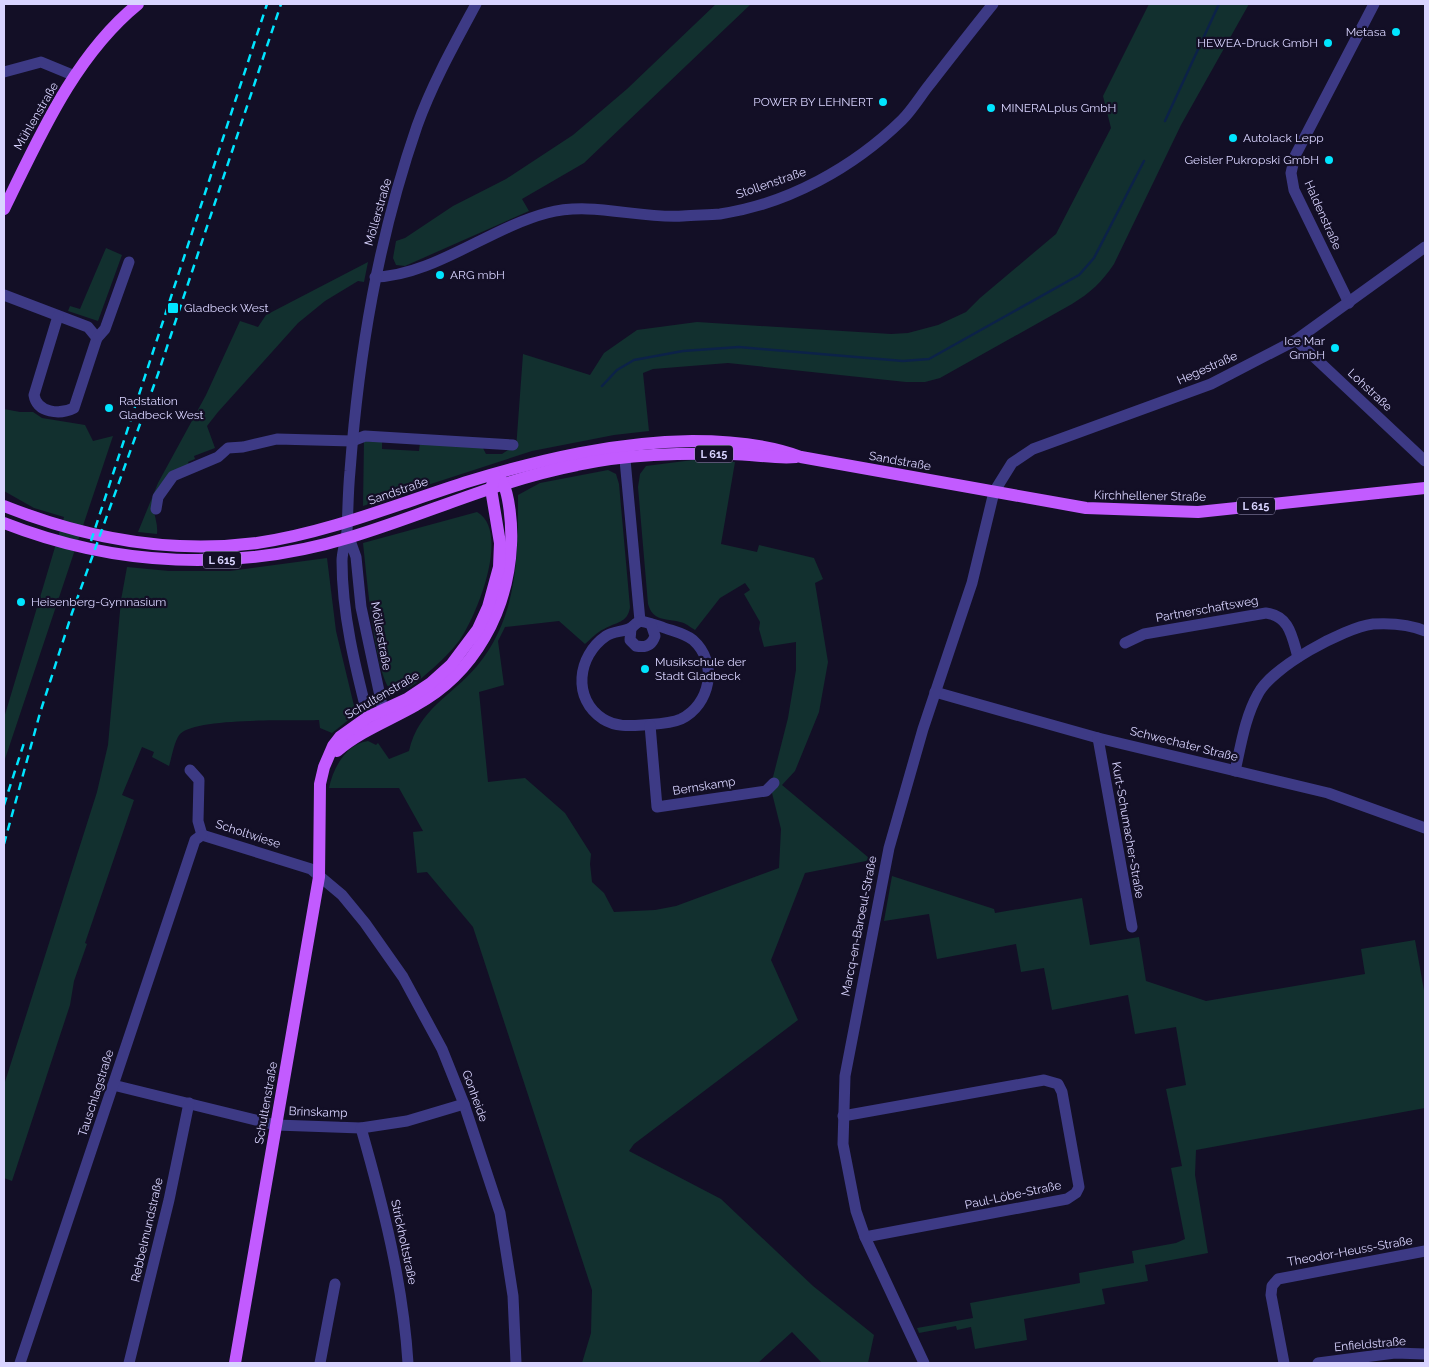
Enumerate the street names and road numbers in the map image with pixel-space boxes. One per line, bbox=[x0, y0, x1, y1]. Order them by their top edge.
street label: Mühlenstraße bbox=[11, 80, 61, 152]
street label: Stollenstraße bbox=[734, 164, 808, 202]
street label: Möllerstraße bbox=[362, 177, 394, 247]
street label: Haldenstraße bbox=[1301, 178, 1345, 252]
street label: Hegestraße bbox=[1175, 348, 1239, 388]
street label: Lohstraße bbox=[1345, 366, 1395, 414]
road number: L 615 bbox=[695, 446, 733, 462]
street label: Sandstraße bbox=[868, 449, 932, 473]
street label: Sandstraße bbox=[366, 474, 430, 508]
street label: Kirchhellener Straße bbox=[1094, 488, 1206, 504]
road number: L 615 bbox=[1237, 498, 1275, 514]
road number: L 615 bbox=[203, 552, 241, 568]
street label: Partnerschaftsweg bbox=[1155, 593, 1259, 625]
street label: Möllerstraße bbox=[368, 601, 394, 671]
street label: Schultenstraße bbox=[342, 668, 422, 722]
street label: Schwechater Straße bbox=[1128, 724, 1240, 764]
street label: Kurt-Schumacher-Straße bbox=[1109, 761, 1147, 899]
street label: Bernskamp bbox=[672, 774, 736, 798]
street label: Scholtwiese bbox=[214, 817, 282, 851]
street label: Marcq-en-Baroeul-Straße bbox=[839, 855, 879, 997]
street label: Tauschlagstraße bbox=[75, 1048, 117, 1138]
street label: Schultenstraße bbox=[252, 1061, 280, 1145]
street label: Gonheide bbox=[459, 1068, 491, 1124]
street label: Brinskamp bbox=[288, 1104, 348, 1120]
street label: Rebbelmundstraße bbox=[128, 1176, 166, 1284]
street label: Paul-Löbe-Straße bbox=[963, 1178, 1063, 1212]
street label: Strickholtstraße bbox=[388, 1198, 420, 1286]
street label: Theodor-Heuss-Straße bbox=[1286, 1233, 1414, 1269]
street label: Enfieldstraße bbox=[1333, 1334, 1407, 1354]

